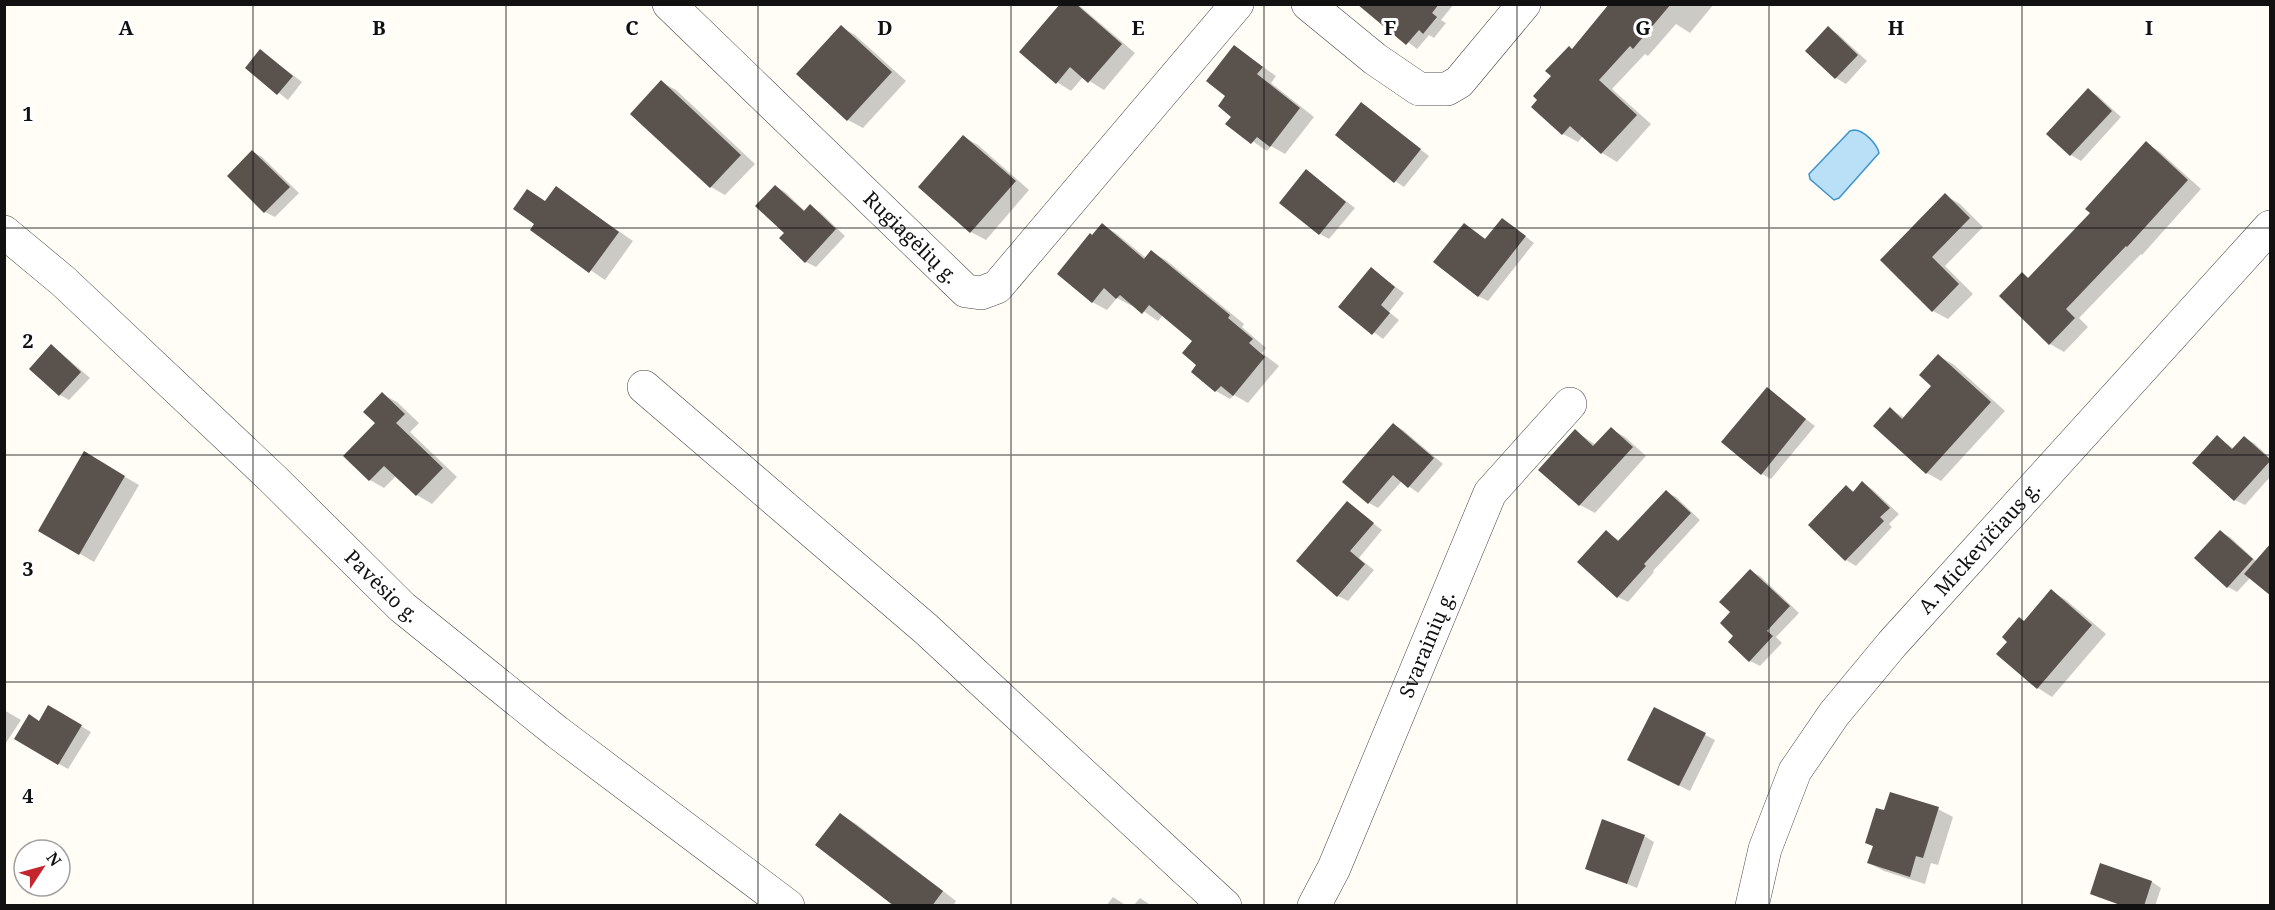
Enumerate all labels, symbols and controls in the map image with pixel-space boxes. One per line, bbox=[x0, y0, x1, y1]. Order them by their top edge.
text: A bbox=[118, 14, 134, 41]
text: B bbox=[372, 14, 386, 41]
text: C bbox=[625, 14, 639, 41]
text: D bbox=[877, 14, 893, 41]
text: E bbox=[1131, 14, 1145, 41]
text: F bbox=[1384, 14, 1396, 41]
text: G bbox=[1635, 14, 1651, 41]
text: H bbox=[1888, 14, 1904, 41]
text: I bbox=[2145, 14, 2153, 41]
text: 1 bbox=[22, 100, 34, 127]
street label: Rugiagėlių g. bbox=[858, 185, 964, 289]
text: 2 bbox=[22, 327, 34, 354]
street label: A. Mickevičiaus g. bbox=[1912, 475, 2046, 619]
street label: Pavėsio g. bbox=[339, 544, 425, 628]
text: 3 bbox=[22, 555, 34, 582]
street label: Svarainių g. bbox=[1392, 587, 1461, 702]
text: 4 bbox=[22, 782, 34, 809]
north arrow bbox=[12, 838, 72, 898]
text: N bbox=[42, 848, 67, 871]

